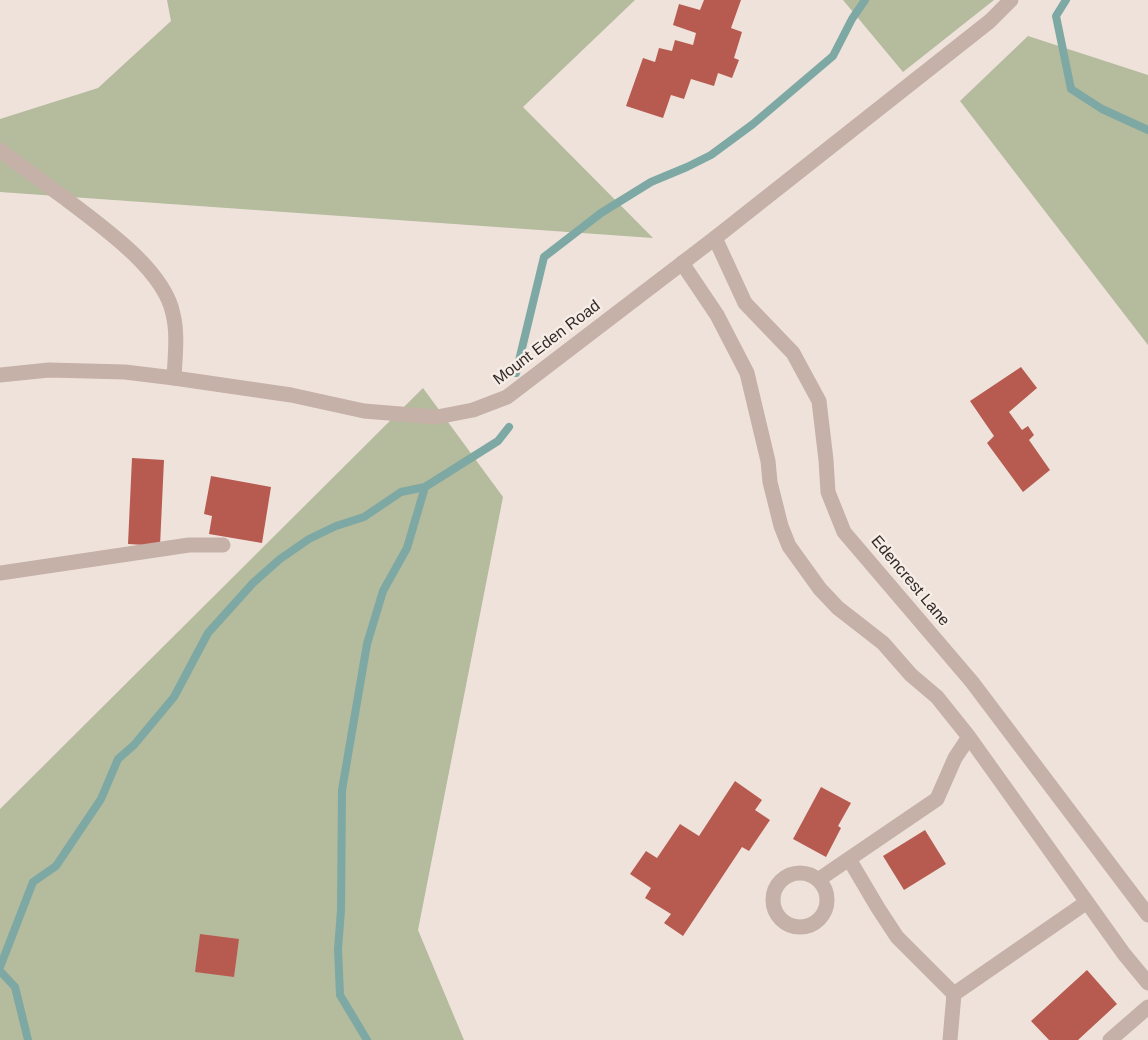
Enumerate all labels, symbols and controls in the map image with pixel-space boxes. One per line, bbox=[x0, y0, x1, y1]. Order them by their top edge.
street label: Mount Eden Road bbox=[490, 297, 604, 389]
street label: Edencrest Lane bbox=[867, 532, 953, 630]

